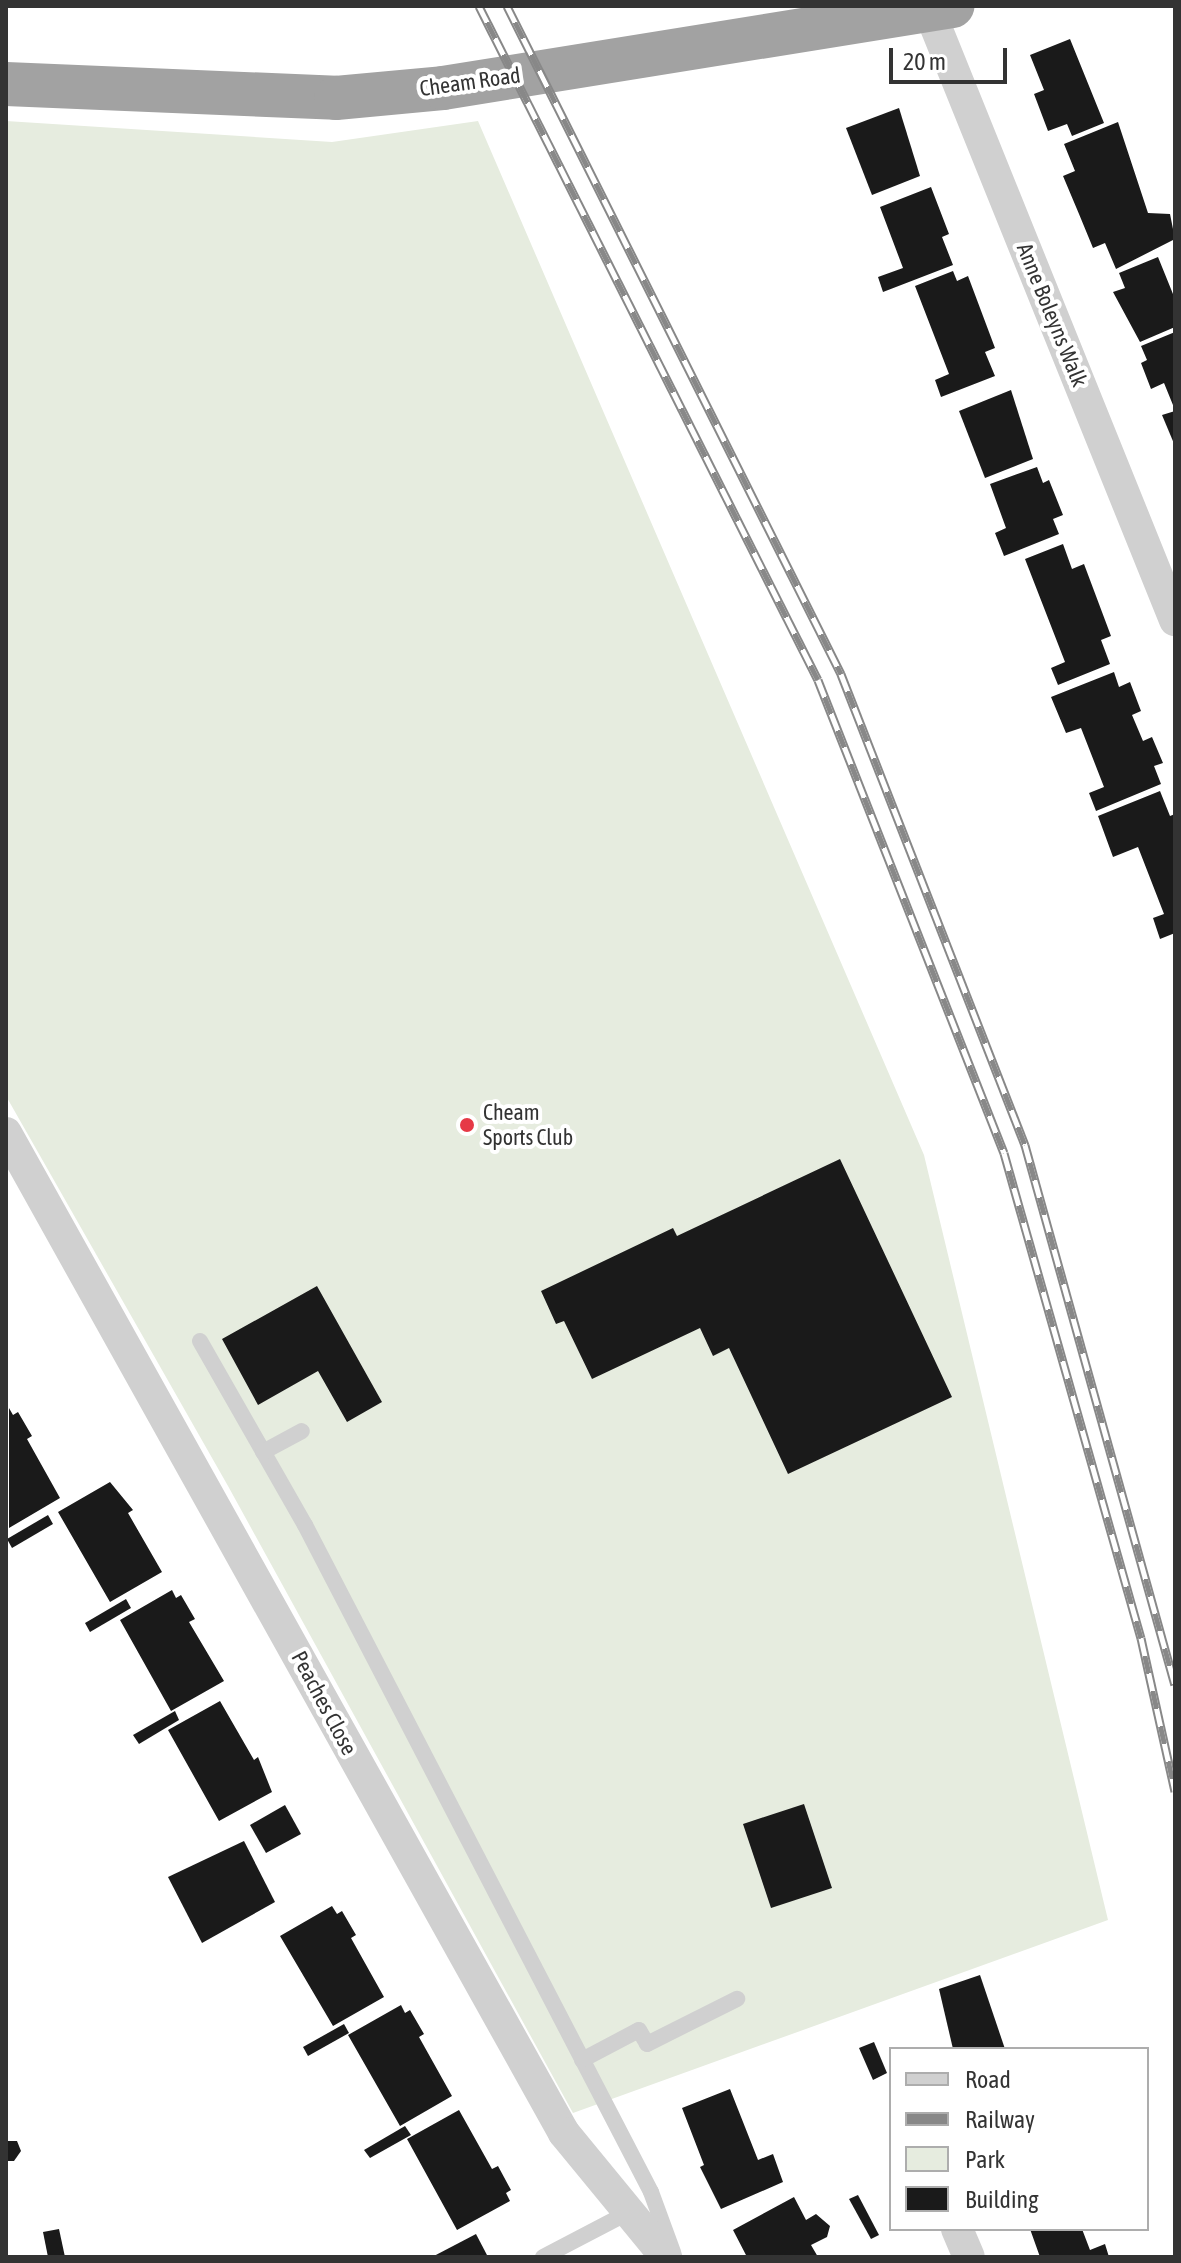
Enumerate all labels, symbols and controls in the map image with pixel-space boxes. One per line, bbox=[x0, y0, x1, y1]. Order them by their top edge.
scale bar bbox=[893, 32, 1011, 82]
text: 20 m bbox=[903, 48, 946, 75]
street label: Cheam Road bbox=[418, 62, 522, 102]
street label: Anne Boleyns Walk bbox=[1011, 239, 1093, 391]
place label: Cheam Sports Club bbox=[483, 1099, 573, 1150]
marker: Cheam Sports Club bbox=[458, 1116, 476, 1134]
street label: Peaches Close bbox=[286, 1646, 362, 1760]
legend bbox=[889, 2047, 1149, 2231]
text: Road bbox=[965, 2066, 1011, 2093]
text: Railway bbox=[965, 2106, 1035, 2133]
text: Park bbox=[965, 2146, 1005, 2173]
text: Building bbox=[965, 2186, 1038, 2213]

